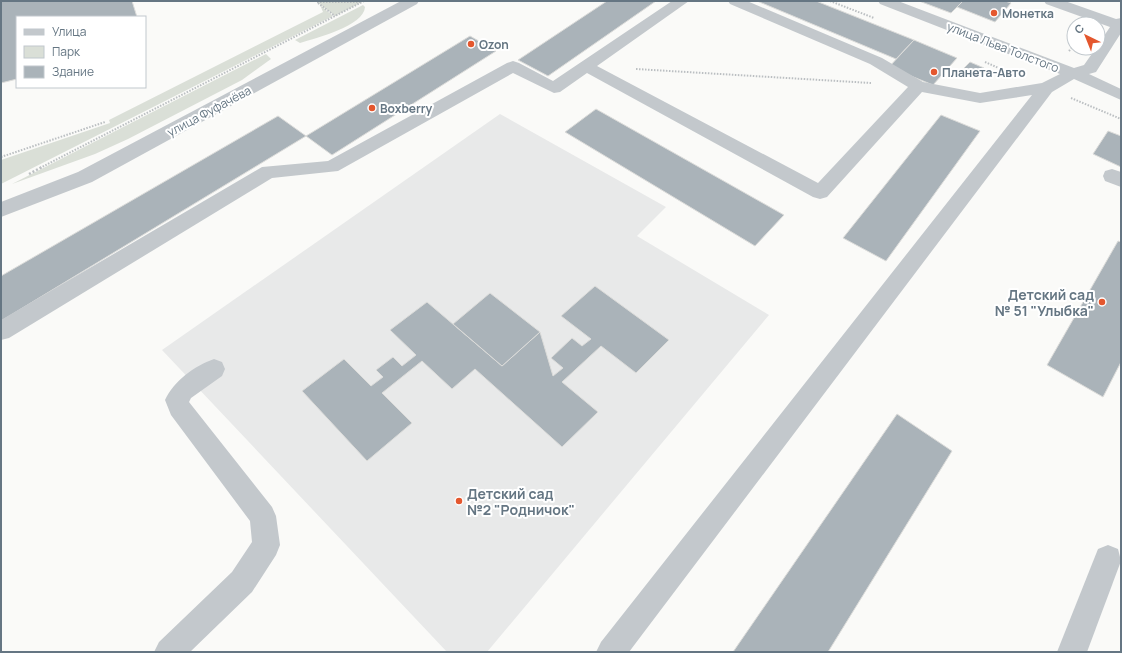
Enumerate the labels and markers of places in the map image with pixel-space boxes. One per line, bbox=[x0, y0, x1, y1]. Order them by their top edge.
place label: Монетка bbox=[1002, 5, 1054, 22]
marker: Монетка bbox=[989, 8, 999, 18]
place label: Ozon bbox=[479, 36, 509, 53]
marker: Ozon bbox=[466, 39, 476, 49]
place label: Планета-Авто bbox=[942, 64, 1026, 81]
marker: Планета-Авто bbox=[929, 67, 939, 77]
place label: Boxberry bbox=[380, 100, 432, 117]
marker: Boxberry bbox=[367, 103, 377, 113]
place label: Детский сад № 51 "Улыбка" bbox=[995, 285, 1094, 320]
marker: Детский сад № 51 "Улыбка" bbox=[1097, 297, 1107, 307]
place label: Детский сад №2 "Родничок" bbox=[467, 484, 575, 519]
marker: Детский сад №2 "Родничок" bbox=[454, 496, 464, 506]

